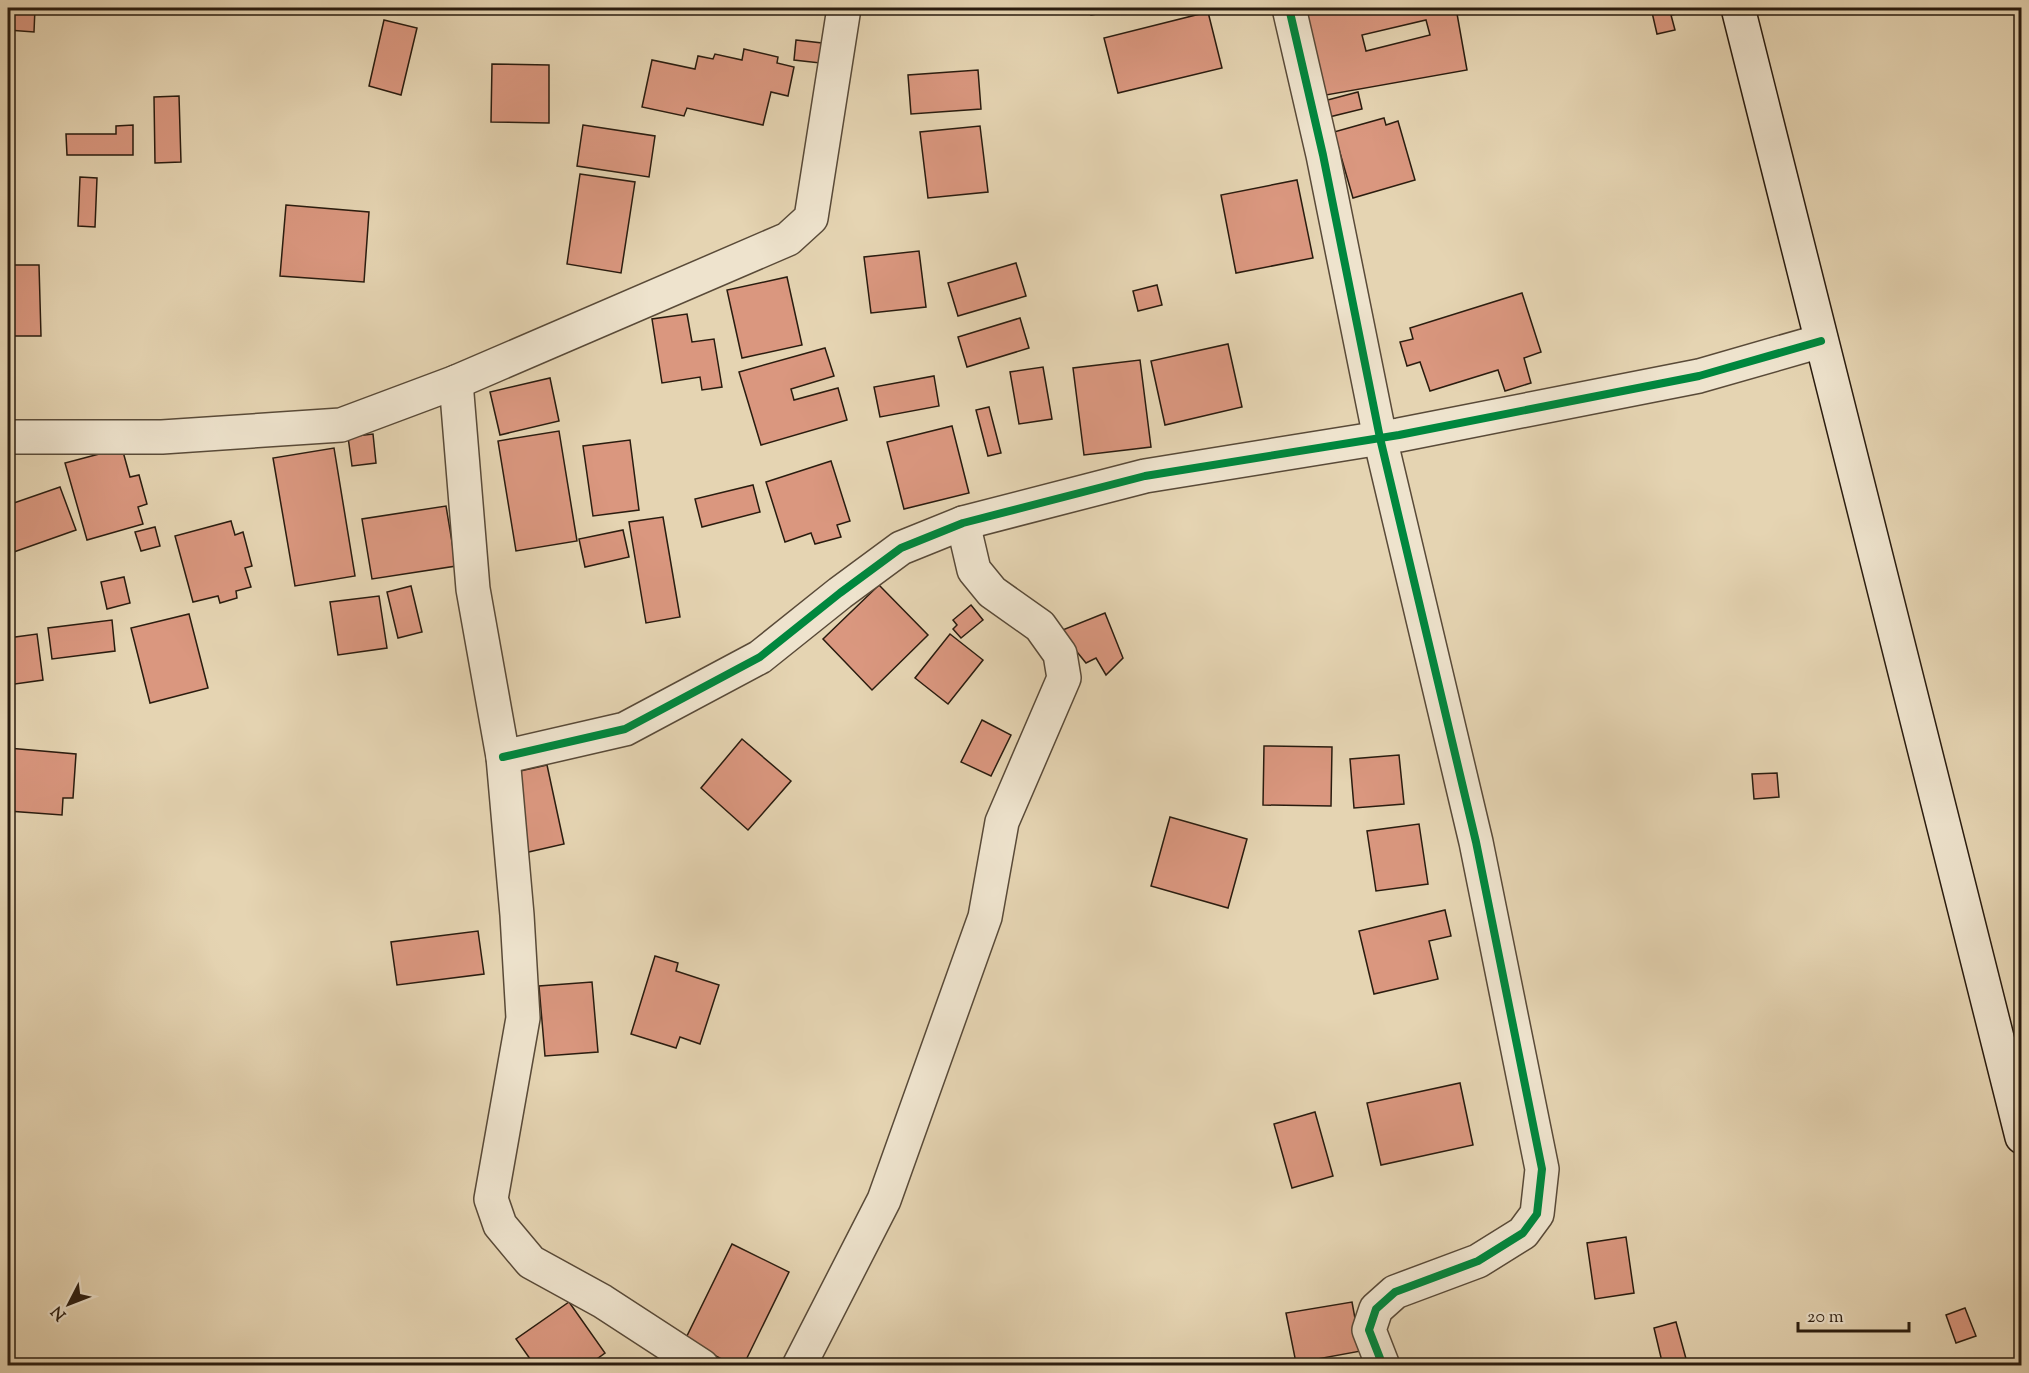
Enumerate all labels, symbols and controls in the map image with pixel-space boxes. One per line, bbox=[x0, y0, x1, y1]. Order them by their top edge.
north arrow bbox=[39, 1274, 99, 1334]
scale bar bbox=[1798, 1295, 1909, 1333]
text: N bbox=[47, 1300, 73, 1325]
text: 20 m bbox=[1807, 1305, 1844, 1331]

